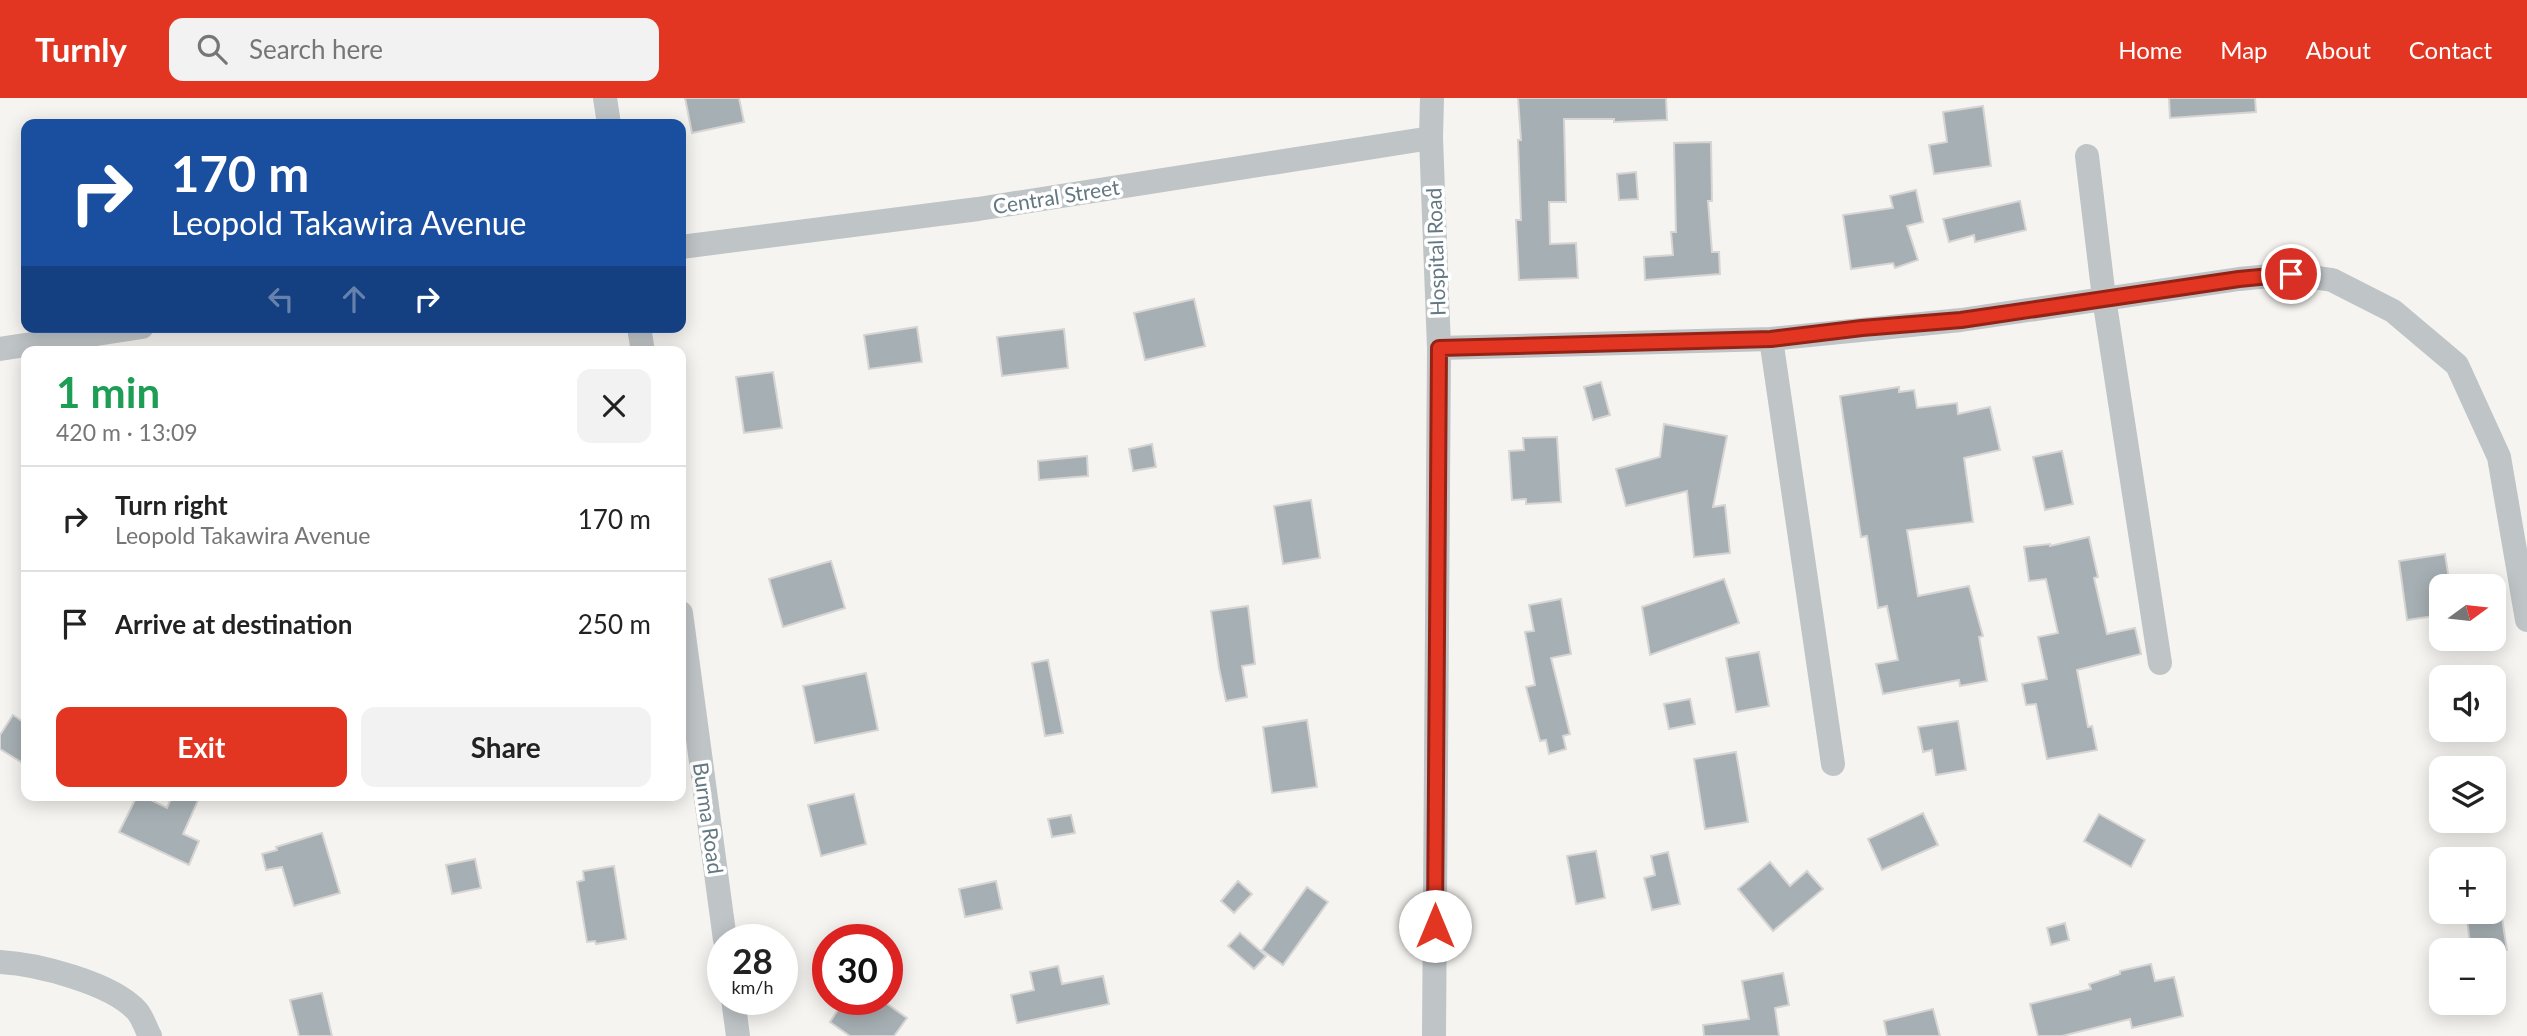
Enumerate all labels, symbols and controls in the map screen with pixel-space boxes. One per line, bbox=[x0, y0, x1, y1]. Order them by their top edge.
search box bbox=[169, 18, 659, 81]
text: Turnly bbox=[35, 29, 127, 69]
icon: search bbox=[193, 30, 231, 68]
text: Search here bbox=[249, 33, 383, 65]
text: Home bbox=[2118, 35, 2182, 64]
text: Map bbox=[2220, 35, 2268, 64]
text: About bbox=[2306, 35, 2371, 64]
text: Contact bbox=[2409, 35, 2492, 64]
text: 170 m bbox=[171, 144, 309, 202]
icon: right bbox=[56, 147, 147, 238]
street label: Central Street bbox=[991, 174, 1121, 218]
street label: Hospital Road bbox=[1420, 187, 1450, 317]
text: Leopold Takawira Avenue bbox=[171, 203, 526, 242]
pin bbox=[2261, 244, 2321, 304]
icon: arrive bbox=[2272, 255, 2310, 293]
icon: left bbox=[262, 280, 300, 318]
icon: ahead bbox=[335, 280, 373, 318]
icon: right bbox=[408, 280, 446, 318]
text: 1 min bbox=[56, 367, 160, 417]
button: close bbox=[577, 369, 651, 443]
text: 420 m · 13:09 bbox=[56, 418, 198, 446]
text: Turn right bbox=[115, 489, 228, 521]
icon: right bbox=[56, 500, 94, 538]
text: 170 m bbox=[578, 503, 651, 535]
text: Leopold Takawira Avenue bbox=[115, 521, 371, 549]
north arrow bbox=[2429, 574, 2506, 651]
map controls bbox=[2429, 574, 2506, 1015]
icon: arrive bbox=[56, 605, 94, 643]
text: Arrive at destination bbox=[115, 608, 352, 640]
text: 250 m bbox=[578, 608, 651, 640]
button: sound bbox=[2429, 665, 2506, 742]
button: Exit bbox=[56, 707, 347, 787]
button: Share bbox=[361, 707, 651, 787]
button: layers bbox=[2429, 756, 2506, 833]
street label: Burma Road bbox=[689, 761, 729, 875]
button: + bbox=[2429, 847, 2506, 924]
position arrow bbox=[1398, 889, 1472, 963]
speed limit sign: 30 bbox=[812, 924, 903, 1015]
button: − bbox=[2429, 938, 2506, 1015]
text: 28 bbox=[732, 939, 773, 981]
text: km/h bbox=[731, 976, 774, 998]

